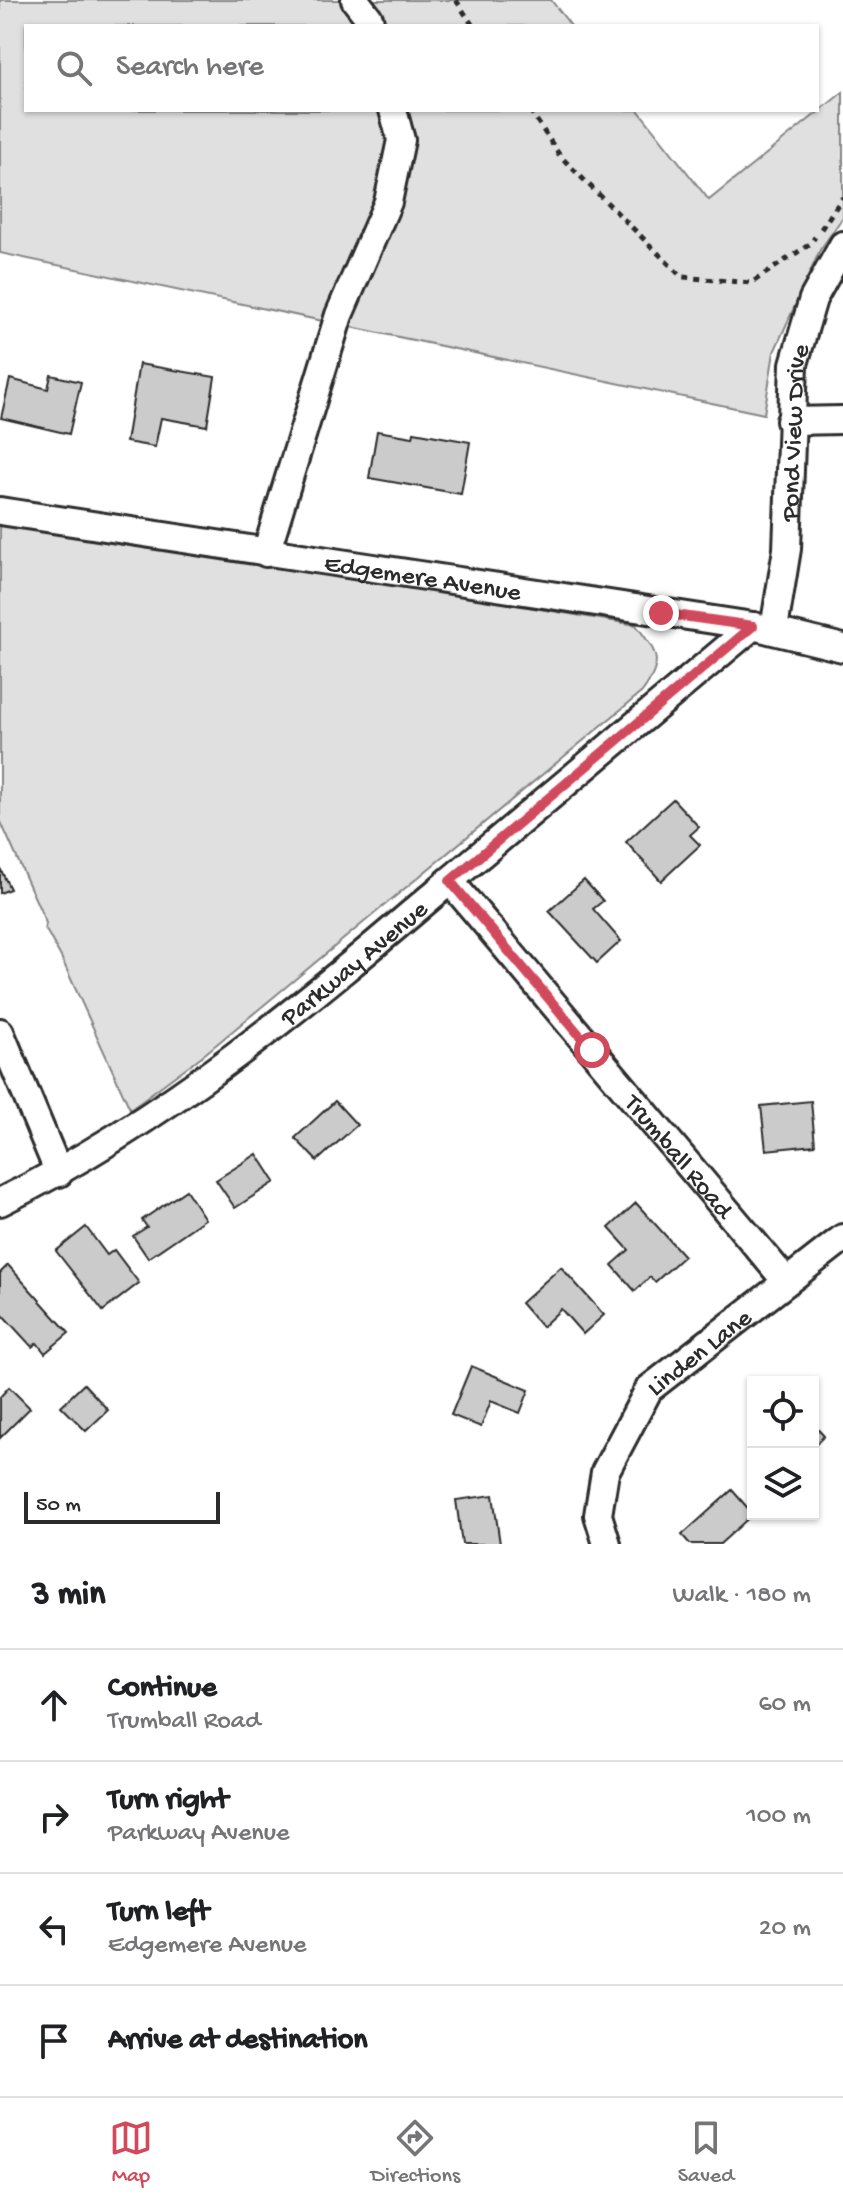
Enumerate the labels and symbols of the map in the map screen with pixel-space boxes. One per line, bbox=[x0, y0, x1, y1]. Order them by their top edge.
street label: Pond View Drive bbox=[777, 340, 819, 523]
street label: Edgemere Avenue bbox=[322, 550, 523, 610]
route end bbox=[643, 595, 679, 631]
street label: Parkway Avenue bbox=[275, 895, 436, 1036]
route start bbox=[574, 1032, 610, 1068]
street label: Trumball Road bbox=[615, 1088, 739, 1228]
street label: Linden Lane bbox=[642, 1304, 760, 1405]
scale bar bbox=[24, 1488, 220, 1524]

